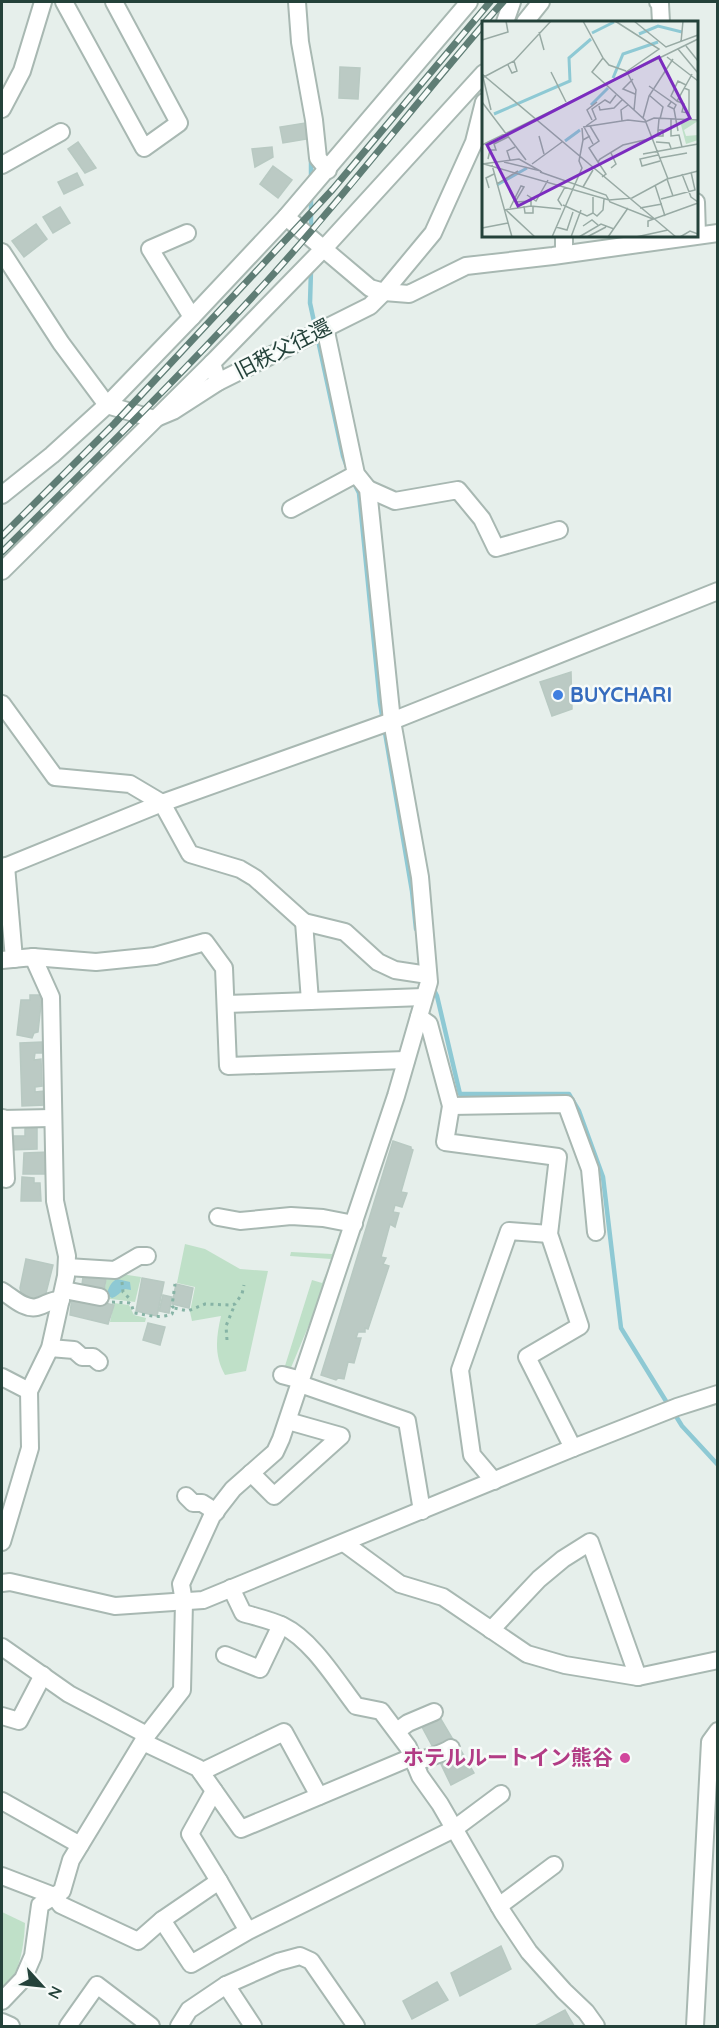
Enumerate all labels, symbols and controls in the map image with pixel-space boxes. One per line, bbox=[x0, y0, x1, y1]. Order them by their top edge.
inset map bbox=[482, 21, 698, 237]
street label: 旧秩父往還 bbox=[230, 313, 335, 384]
place label: BUYCHARI bbox=[570, 681, 672, 707]
marker: BUYCHARI bbox=[551, 688, 565, 702]
place label: ホテルルートイン熊谷 bbox=[403, 1744, 613, 1770]
marker: ホテルルートイン熊谷 bbox=[618, 1751, 632, 1765]
north arrow bbox=[12, 1956, 72, 2016]
text: N bbox=[44, 1983, 67, 2003]

